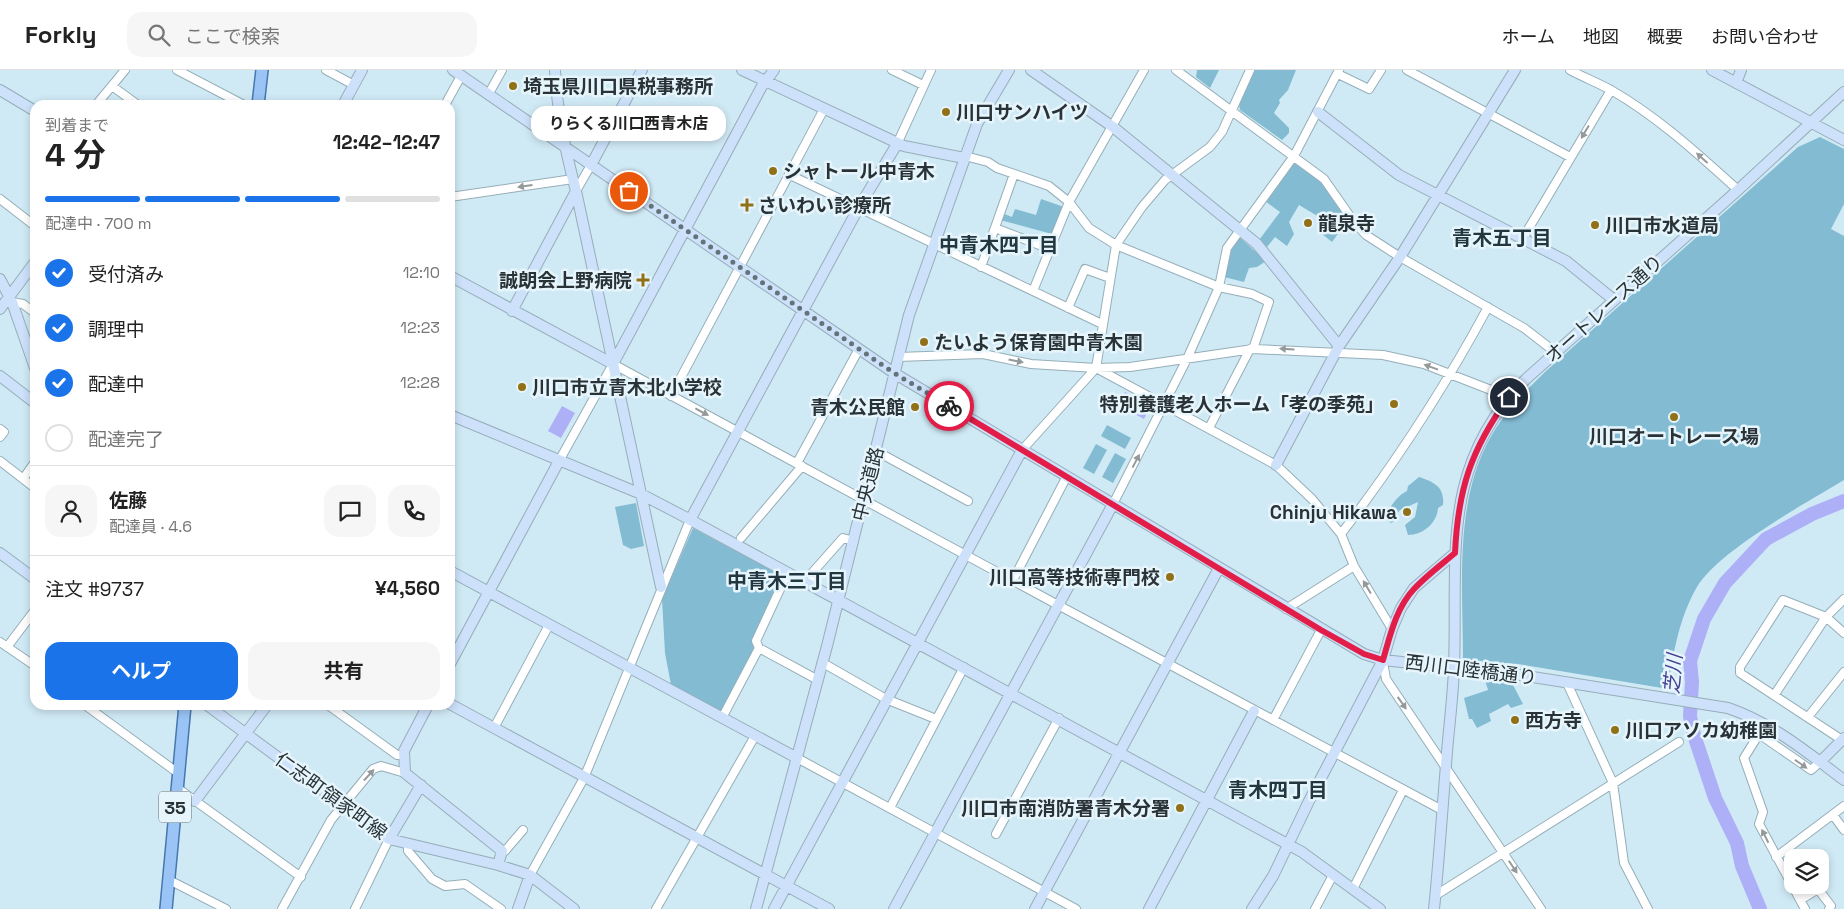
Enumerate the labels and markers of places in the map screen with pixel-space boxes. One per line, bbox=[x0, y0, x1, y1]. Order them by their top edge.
place label: 埼玉県川口県税事務所 bbox=[523, 74, 713, 99]
marker: 埼玉県川口県税事務所 bbox=[507, 80, 519, 92]
place label: 川口サンハイツ bbox=[956, 100, 1089, 125]
callout: りらくる川口西青木店 bbox=[532, 106, 726, 141]
marker: 川口サンハイツ bbox=[940, 106, 952, 118]
place label: シャトール中青木 bbox=[783, 159, 935, 184]
marker: シャトール中青木 bbox=[767, 165, 779, 177]
pin bbox=[608, 170, 650, 212]
place label: さいわい診療所 bbox=[758, 193, 891, 218]
marker: さいわい診療所 bbox=[740, 198, 754, 212]
place label: 龍泉寺 bbox=[1318, 211, 1375, 236]
place label: 川口市水道局 bbox=[1605, 213, 1719, 238]
marker: 龍泉寺 bbox=[1302, 217, 1314, 229]
marker: 川口市水道局 bbox=[1589, 219, 1601, 231]
place label: 誠朗会上野病院 bbox=[499, 268, 632, 293]
marker: 誠朗会上野病院 bbox=[636, 273, 650, 287]
place label: たいよう保育園中青木園 bbox=[934, 330, 1143, 355]
marker: たいよう保育園中青木園 bbox=[918, 336, 930, 348]
place label: 川口市立青木北小学校 bbox=[532, 375, 722, 400]
pin bbox=[1488, 376, 1530, 418]
marker: 川口市立青木北小学校 bbox=[516, 381, 528, 393]
place label: 特別養護老人ホーム「孝の季苑」 bbox=[1100, 392, 1384, 417]
place label: 青木公民館 bbox=[810, 395, 905, 420]
marker: 特別養護老人ホーム「孝の季苑」 bbox=[1388, 398, 1400, 410]
marker: 青木公民館 bbox=[909, 401, 921, 413]
marker: 川口オートレース場 bbox=[1668, 411, 1680, 423]
place label: 川口オートレース場 bbox=[1589, 424, 1759, 449]
place label: Chinju Hikawa bbox=[1270, 500, 1397, 525]
marker: Chinju Hikawa bbox=[1401, 506, 1413, 518]
place label: 川口高等技術専門校 bbox=[989, 565, 1160, 590]
marker: 川口高等技術専門校 bbox=[1164, 571, 1176, 583]
place label: 西方寺 bbox=[1525, 708, 1582, 733]
marker: 西方寺 bbox=[1509, 714, 1521, 726]
place label: 川口アソカ幼稚園 bbox=[1625, 718, 1777, 743]
marker: 川口アソカ幼稚園 bbox=[1609, 724, 1621, 736]
place label: 川口市南消防署青木分署 bbox=[961, 796, 1170, 821]
marker: 川口市南消防署青木分署 bbox=[1174, 802, 1186, 814]

